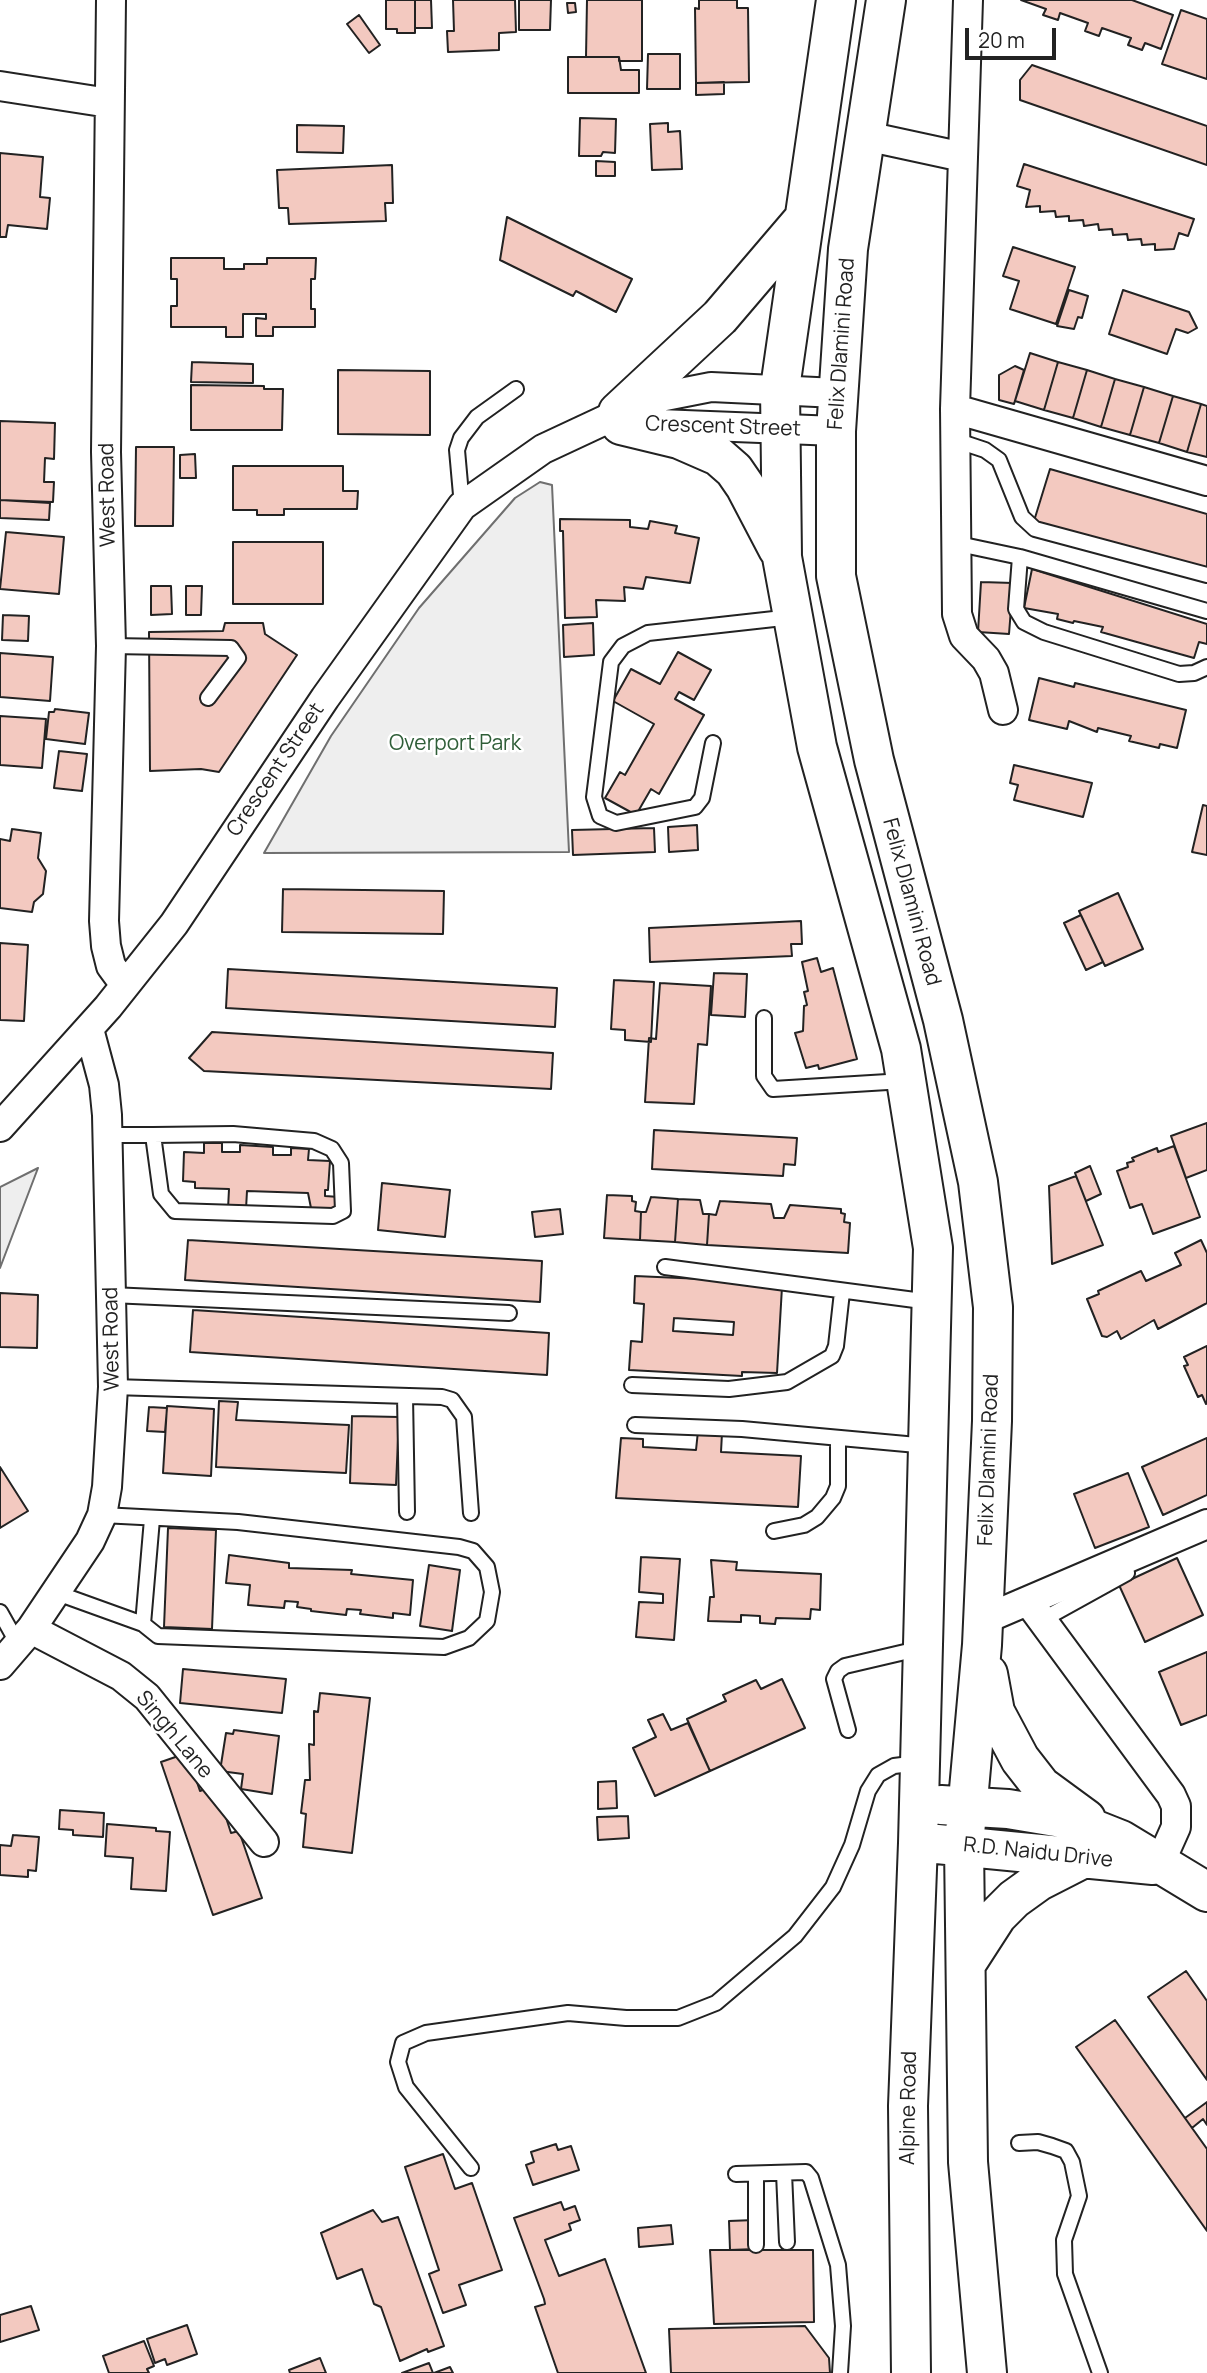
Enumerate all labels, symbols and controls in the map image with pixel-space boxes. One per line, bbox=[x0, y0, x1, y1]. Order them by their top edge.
scale bar bbox=[969, 14, 1060, 58]
text: 20 m bbox=[978, 26, 1025, 54]
street label: Felix Dlamini Road bbox=[823, 257, 861, 431]
street label: Crescent Street bbox=[645, 412, 801, 442]
street label: West Road bbox=[94, 443, 122, 547]
street label: Crescent Street bbox=[222, 698, 330, 842]
park label: Overport Park bbox=[389, 731, 521, 757]
street label: Felix Dlamini Road bbox=[877, 816, 945, 988]
street label: West Road bbox=[98, 1287, 126, 1391]
street label: Felix Dlamini Road bbox=[973, 1373, 1005, 1547]
street label: Singh Lane bbox=[130, 1686, 218, 1784]
street label: R.D. Naidu Drive bbox=[962, 1833, 1114, 1873]
street label: Alpine Road bbox=[895, 2051, 923, 2165]

